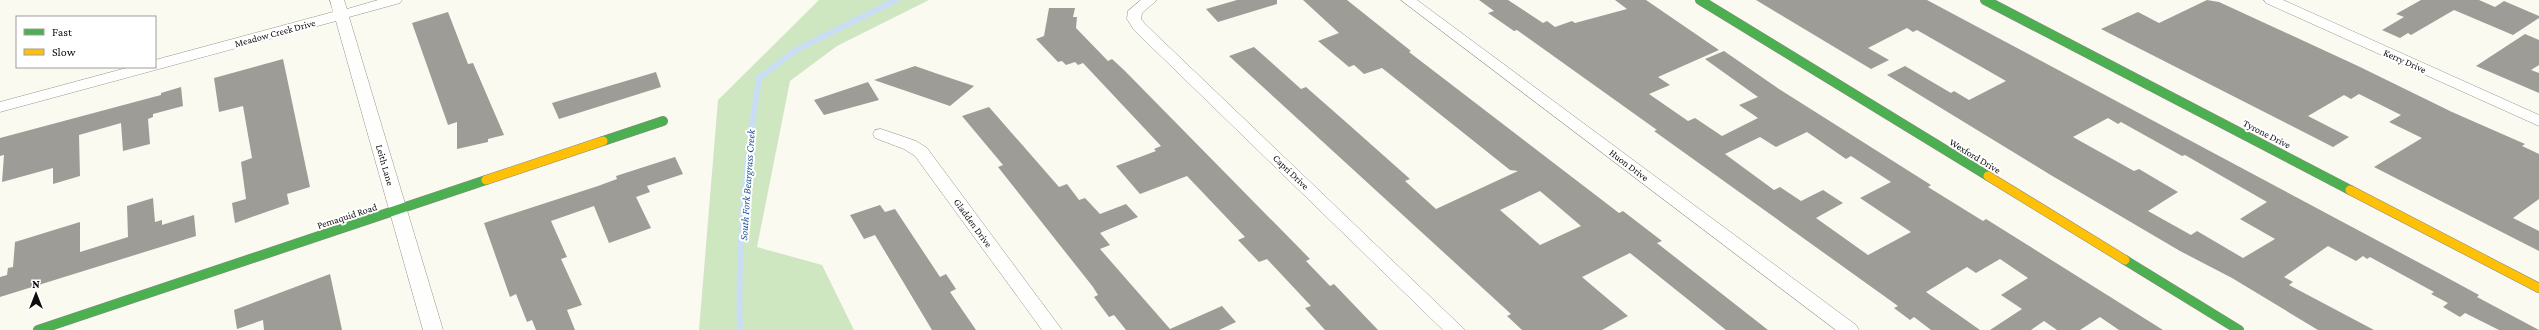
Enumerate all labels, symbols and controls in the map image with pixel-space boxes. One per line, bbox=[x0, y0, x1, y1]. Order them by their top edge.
legend bbox=[16, 16, 156, 68]
street label: Meadow Creek Drive bbox=[233, 17, 317, 49]
text: Fast bbox=[52, 25, 73, 39]
text: Slow bbox=[52, 45, 76, 59]
street label: Kerry Drive bbox=[2382, 47, 2429, 75]
street label: Tyrone Drive bbox=[2241, 117, 2293, 151]
water label: South Fork Beargrass Creek bbox=[737, 128, 758, 241]
street label: Wexford Drive bbox=[1947, 136, 2003, 176]
street label: Leith Lane bbox=[374, 143, 396, 187]
street label: Huon Drive bbox=[1607, 147, 1651, 184]
street label: Capri Drive bbox=[1271, 152, 1312, 192]
street label: Gladden Drive bbox=[952, 197, 995, 250]
street label: Pemaquid Road bbox=[316, 201, 379, 231]
north arrow bbox=[16, 274, 56, 314]
text: N bbox=[32, 278, 40, 290]

